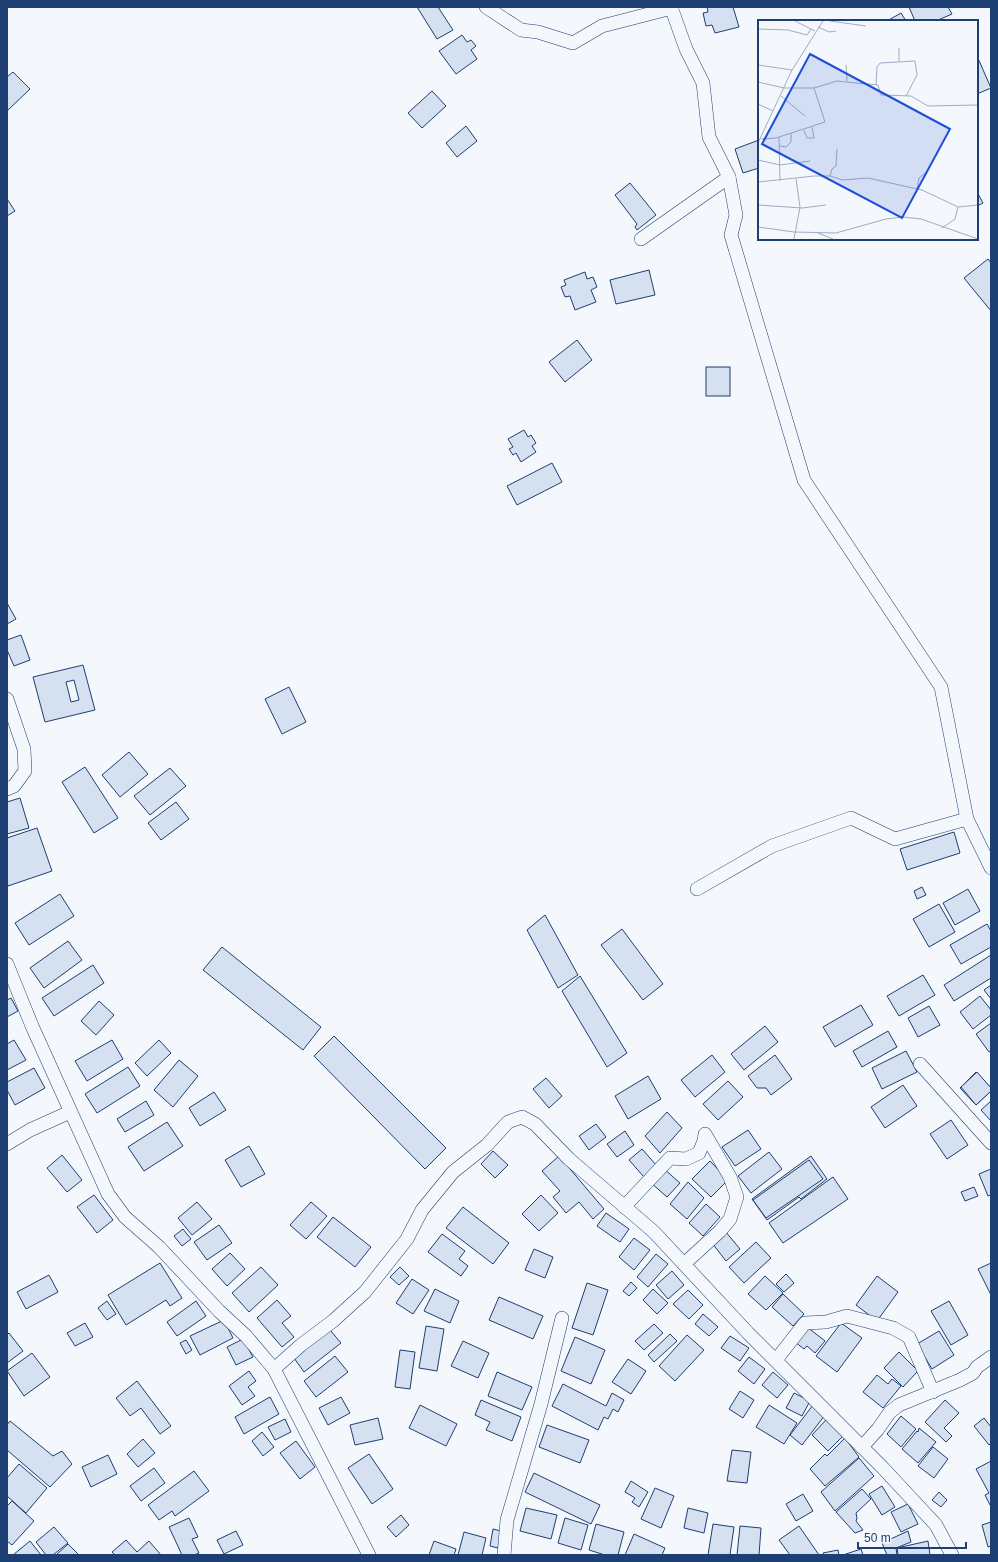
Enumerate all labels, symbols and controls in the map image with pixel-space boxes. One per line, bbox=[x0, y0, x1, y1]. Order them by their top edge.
inset map bbox=[758, 20, 978, 240]
scale bar bbox=[858, 1524, 966, 1550]
text: 50 m bbox=[864, 1531, 891, 1545]

